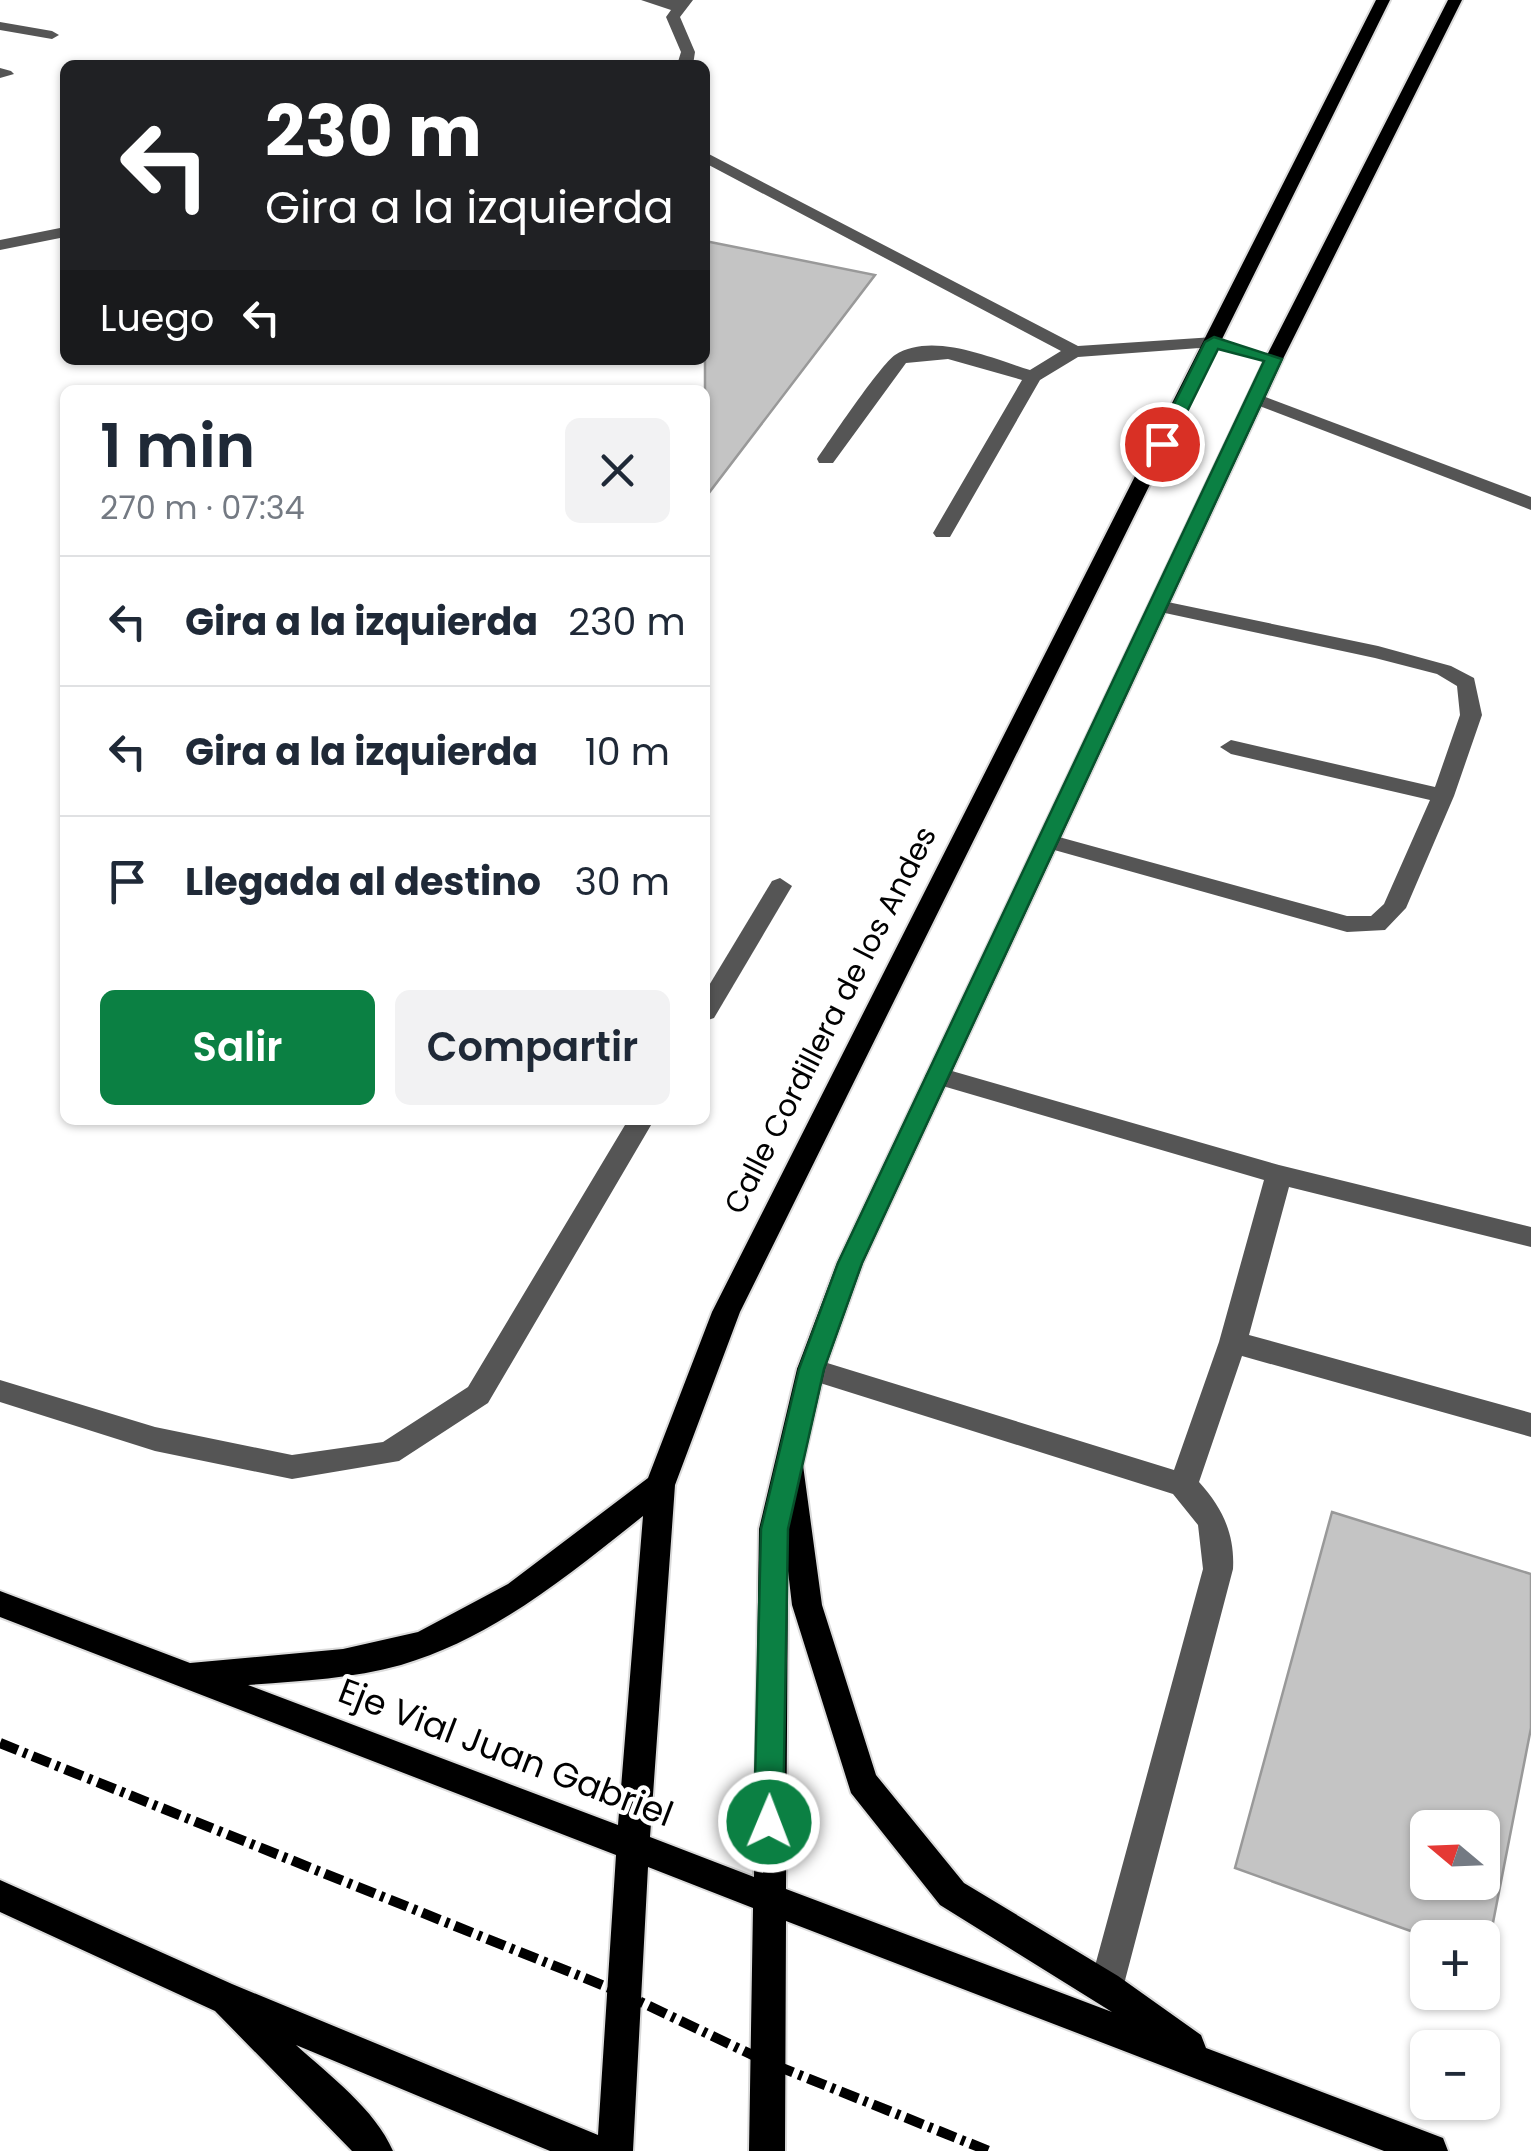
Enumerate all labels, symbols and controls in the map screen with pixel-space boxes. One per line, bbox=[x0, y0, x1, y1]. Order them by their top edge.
text: 230 m bbox=[265, 82, 482, 181]
icon: left bbox=[100, 100, 230, 230]
text: Gira a la izquierda bbox=[265, 176, 674, 239]
icon: left bbox=[234, 290, 289, 345]
text: Luego bbox=[100, 291, 214, 344]
pin bbox=[1120, 402, 1205, 487]
text: 1 min bbox=[100, 404, 255, 488]
icon: arrive bbox=[1135, 417, 1190, 472]
button: close bbox=[565, 418, 670, 523]
text: 270 m · 07:34 bbox=[100, 485, 305, 530]
icon: left bbox=[100, 594, 155, 649]
text: Gira a la izquierda bbox=[185, 595, 538, 648]
text: 230 m bbox=[568, 595, 686, 648]
icon: left bbox=[100, 724, 155, 779]
text: Gira a la izquierda bbox=[185, 725, 538, 778]
text: 10 m bbox=[585, 725, 670, 778]
street label: Calle Cordillera de los Andes bbox=[713, 819, 947, 1221]
icon: arrive bbox=[100, 854, 155, 909]
text: Llegada al destino bbox=[185, 855, 541, 908]
text: 30 m bbox=[574, 855, 670, 908]
button: Salir bbox=[100, 990, 375, 1105]
button: Compartir bbox=[395, 990, 670, 1105]
street label: Eje Vial Juan Gabriel bbox=[332, 1666, 680, 1838]
position arrow bbox=[717, 1770, 821, 1874]
north arrow bbox=[1410, 1810, 1500, 1900]
map controls bbox=[1410, 1810, 1500, 2120]
button: + bbox=[1410, 1920, 1500, 2010]
button: − bbox=[1410, 2030, 1500, 2120]

